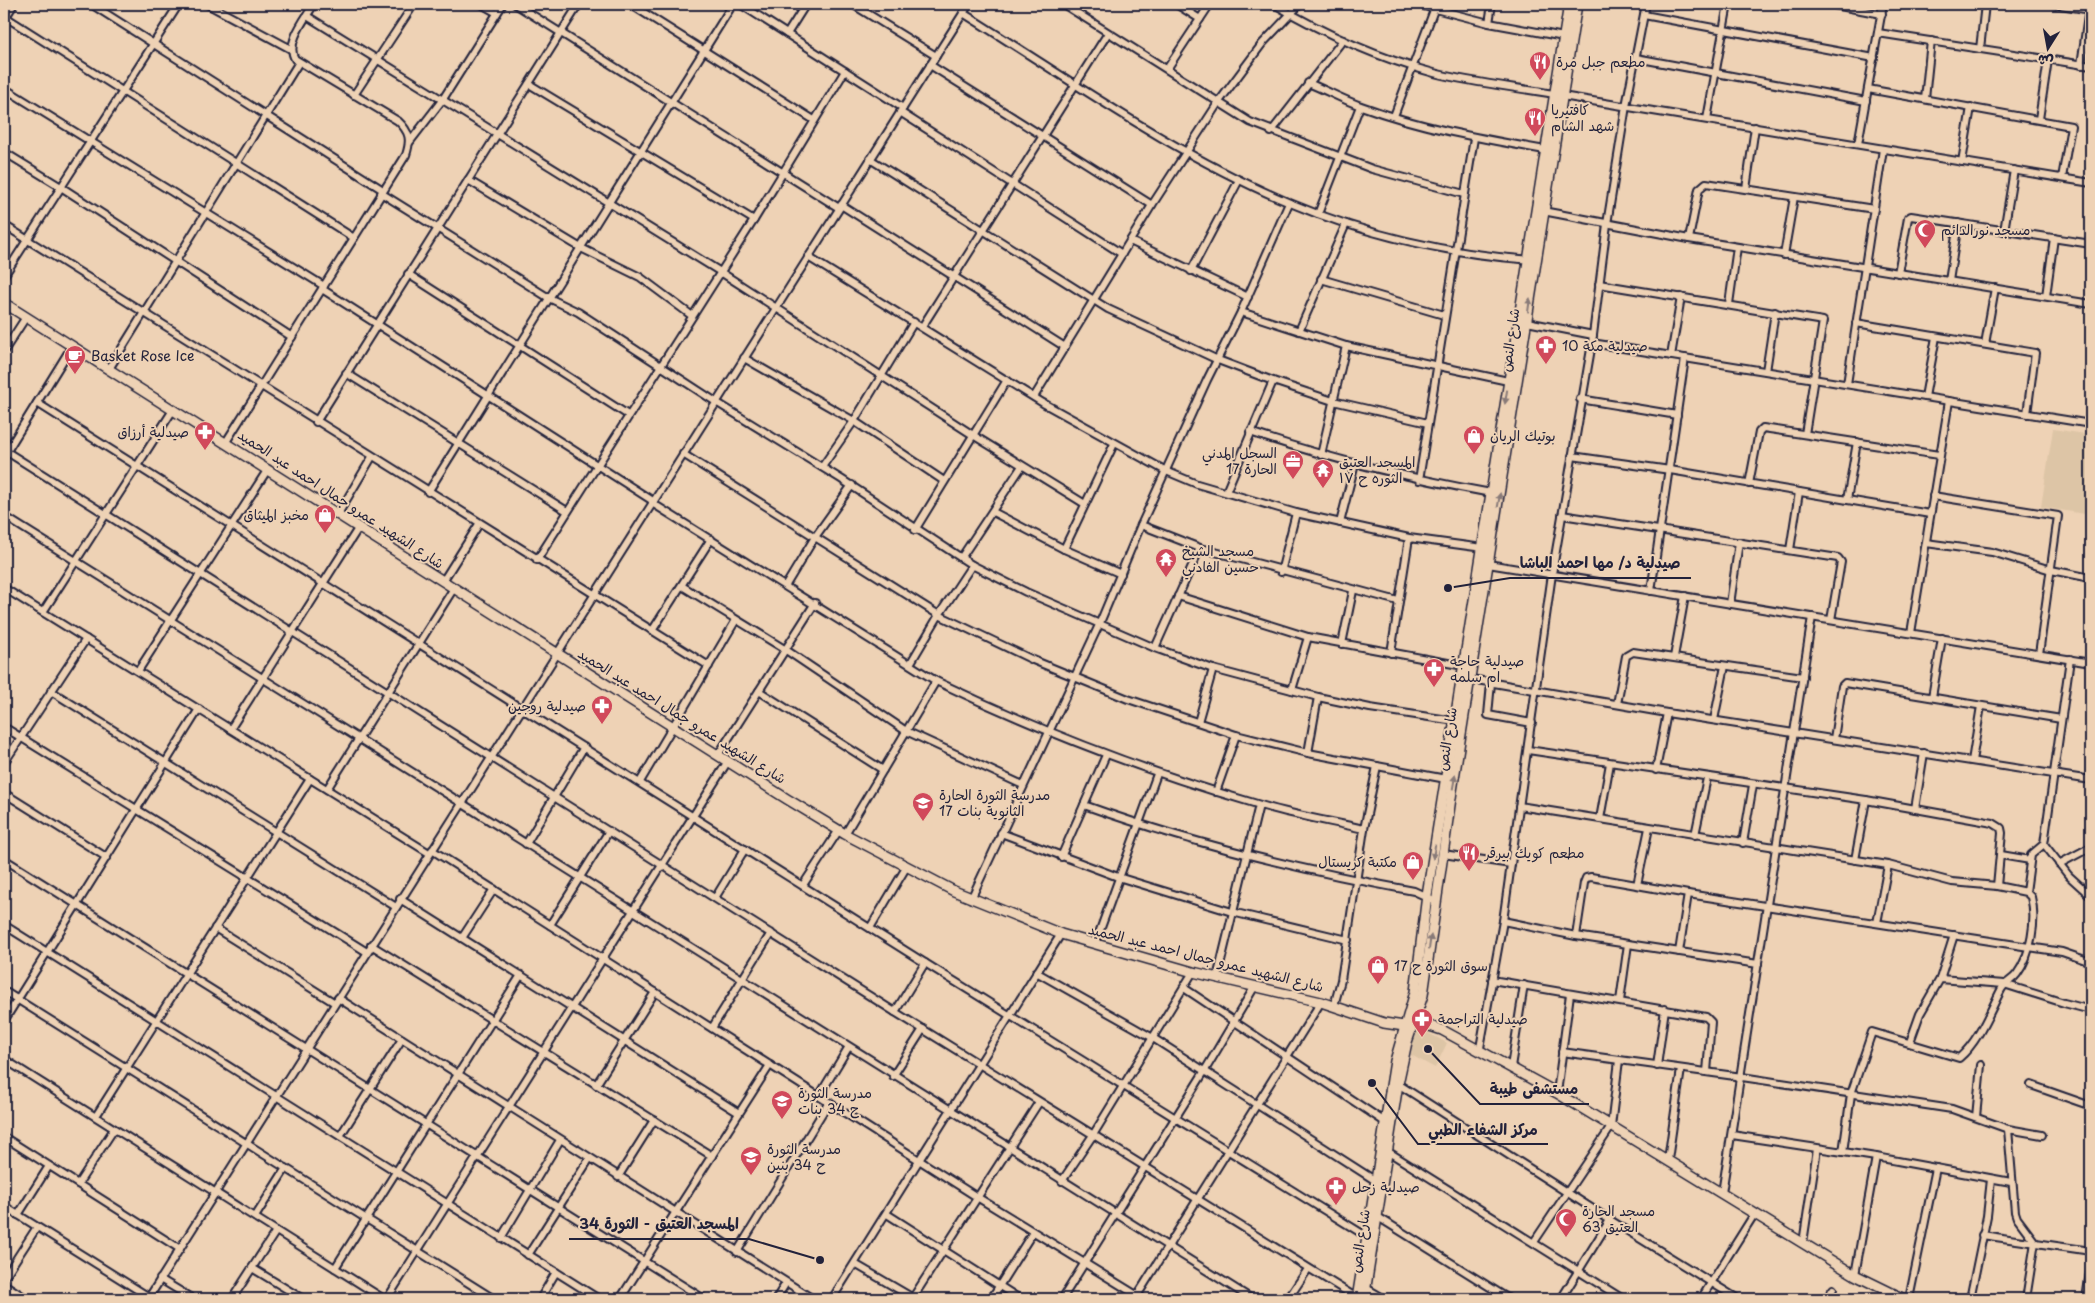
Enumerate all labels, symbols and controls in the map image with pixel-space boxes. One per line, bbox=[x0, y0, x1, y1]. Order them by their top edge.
north arrow bbox=[2022, 22, 2072, 72]
text: ش bbox=[2036, 49, 2055, 73]
restaurant icon: مطعم جبل مرة bbox=[1528, 50, 1552, 81]
place label: مطعم جبل مرة bbox=[1556, 51, 1645, 73]
place label: كافتيريا شهد الشام bbox=[1551, 99, 1614, 137]
restaurant icon: كافتيريا شهد الشام bbox=[1523, 106, 1547, 137]
mosque icon: مسجد نورالدائم bbox=[1913, 218, 1937, 249]
place label: مسجد نورالدائم bbox=[1941, 219, 2030, 241]
one-way arrow bbox=[1525, 297, 1533, 313]
street label: شارع النص bbox=[1495, 307, 1524, 373]
pharmacy icon: صيدلية مكة 10 bbox=[1534, 334, 1558, 365]
place label: صيدلية مكة 10 bbox=[1562, 335, 1648, 356]
cafe icon: Basket Rose Ice bbox=[63, 344, 87, 375]
place label: Basket Rose Ice bbox=[91, 345, 195, 366]
one-way arrow bbox=[1501, 390, 1509, 406]
pharmacy icon: صيدلية أرزاق bbox=[193, 420, 217, 451]
place label: صيدلية أرزاق bbox=[117, 421, 189, 442]
street label: شارع الشهيد عمرو جمال احمد عبد الحميد bbox=[234, 424, 448, 573]
shop icon: بوتيك الريان bbox=[1462, 424, 1486, 455]
place label: بوتيك الريان bbox=[1490, 425, 1556, 446]
place label: السجل المدني الحارة 17 bbox=[1202, 442, 1277, 479]
office icon: السجل المدني الحارة 17 bbox=[1281, 449, 1305, 480]
place label: المسجد العتيق الثوره ح ١٧ bbox=[1339, 451, 1415, 488]
temple icon: المسجد العتيق الثوره ح ١٧ bbox=[1311, 458, 1335, 489]
one-way arrow bbox=[1495, 492, 1503, 508]
shop icon: مخبز الميثاق bbox=[313, 503, 337, 534]
place label: مخبز الميثاق bbox=[244, 504, 309, 525]
place label: مسجد الشيخ حسين الفادني bbox=[1182, 540, 1259, 580]
temple icon: مسجد الشيخ حسين الفادني bbox=[1154, 547, 1178, 578]
callout: صيدلية د/ مها احمد الباشا bbox=[1510, 548, 1691, 578]
text: صيدلية د/ مها احمد الباشا bbox=[1520, 550, 1680, 573]
street label: شارع الشهيد عمرو جمال احمد عبد الحميد bbox=[574, 643, 790, 789]
place label: صيدلية حاجة ام سلمه bbox=[1450, 650, 1524, 688]
pharmacy icon: صيدلية حاجة ام سلمه bbox=[1422, 657, 1446, 688]
pharmacy icon: صيدلية روجين bbox=[590, 694, 614, 725]
place label: صيدلية روجين bbox=[508, 695, 586, 716]
street label: شارع النص bbox=[1431, 706, 1462, 772]
one-way arrow bbox=[1450, 773, 1458, 789]
place label: مدرسة الثورة الحارة 17 الثانوية بنات bbox=[939, 784, 1050, 821]
school or university icon: مدرسة الثورة الحارة 17 الثانوية بنات bbox=[911, 791, 935, 822]
restaurant icon: مطعم كويك بيرقر bbox=[1457, 841, 1481, 872]
place label: مطعم كويك بيرقر bbox=[1484, 842, 1584, 864]
one-way arrow bbox=[1430, 844, 1438, 860]
shop icon: مكتبة كريستال bbox=[1401, 850, 1425, 881]
place label: مكتبة كريستال bbox=[1318, 851, 1397, 872]
street label: شارع الشهيد عمرو جمال احمد عبد الحميد bbox=[1086, 918, 1326, 997]
one-way arrow bbox=[1427, 934, 1435, 950]
shop icon: سوق الثورة ح 17 bbox=[1366, 954, 1390, 985]
place label: سوق الثورة ح 17 bbox=[1394, 955, 1488, 976]
pharmacy icon: صيدلية التراجمة bbox=[1410, 1007, 1434, 1038]
place label: صيدلية التراجمة bbox=[1438, 1008, 1528, 1029]
callout: مستشفى طيبة bbox=[1480, 1074, 1589, 1104]
text: مستشفى طيبة bbox=[1490, 1076, 1578, 1099]
place label: مدرسة الثورة ح 34 بنات bbox=[798, 1082, 872, 1119]
school or university icon: مدرسة الثورة ح 34 بنات bbox=[770, 1089, 794, 1120]
callout: مركز الشفاء الطبي bbox=[1418, 1114, 1548, 1144]
text: مركز الشفاء الطبي bbox=[1428, 1117, 1538, 1144]
place label: مدرسة الثورة ح 34 بنين bbox=[767, 1138, 841, 1175]
school or university icon: مدرسة الثورة ح 34 بنين bbox=[739, 1145, 763, 1176]
pharmacy icon: صيدلية زحل bbox=[1324, 1175, 1348, 1206]
place label: صيدلية زحل bbox=[1352, 1176, 1420, 1197]
place label: مسجد الحارة 63 العتيق bbox=[1582, 1200, 1655, 1237]
mosque icon: مسجد الحارة 63 العتيق bbox=[1554, 1207, 1578, 1238]
street label: شارع النص bbox=[1344, 1208, 1375, 1274]
callout: المسجد العتيق - الثورة 34 bbox=[569, 1209, 749, 1239]
text: المسجد العتيق - الثورة 34 bbox=[579, 1211, 739, 1234]

